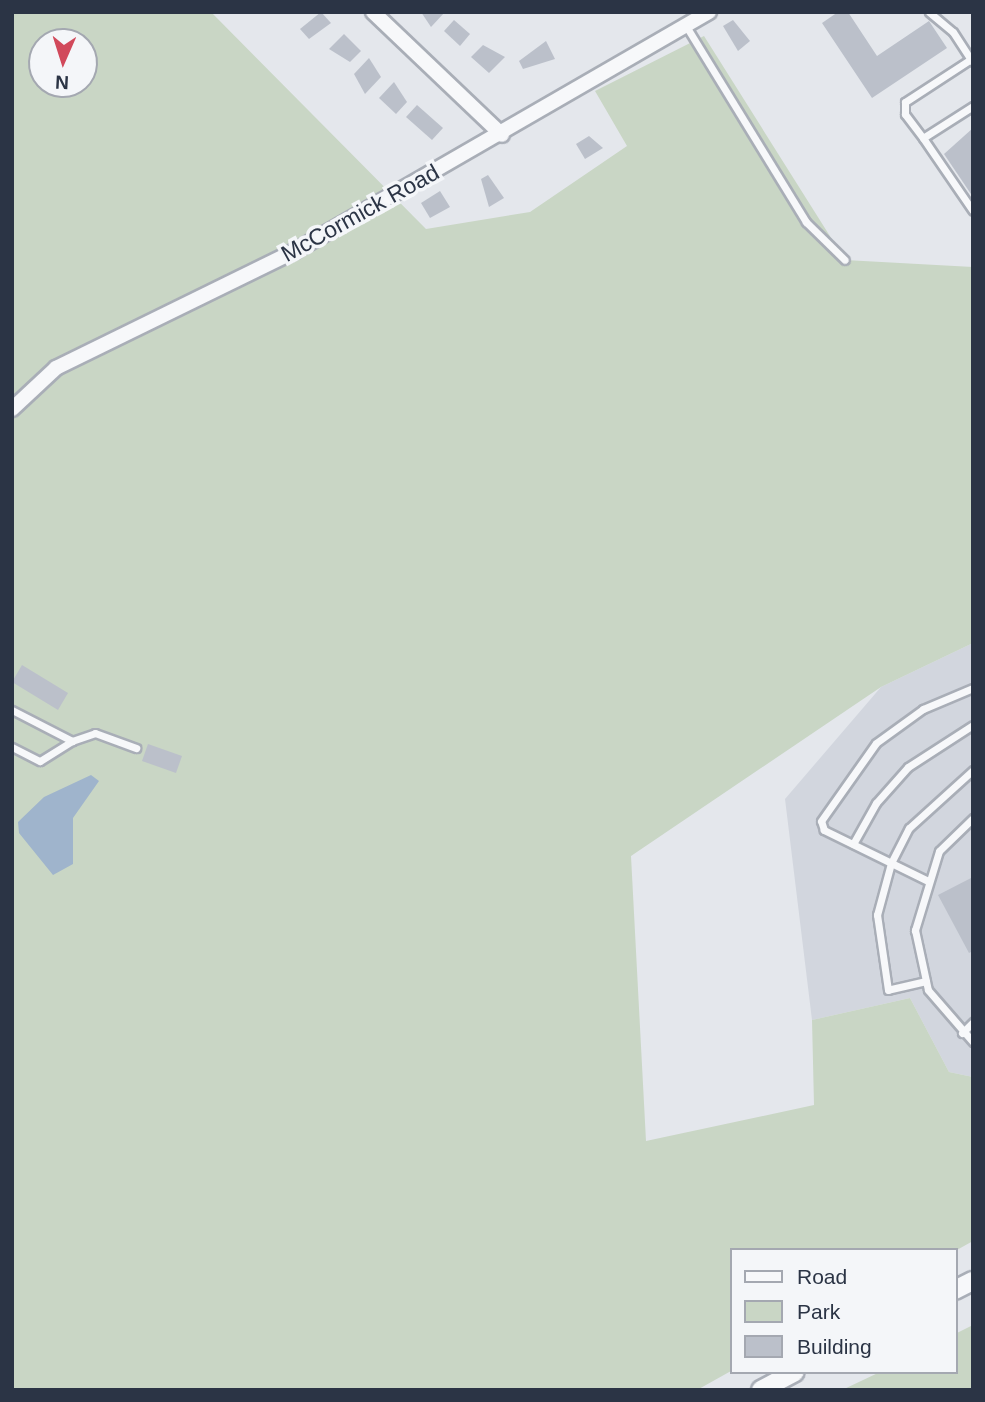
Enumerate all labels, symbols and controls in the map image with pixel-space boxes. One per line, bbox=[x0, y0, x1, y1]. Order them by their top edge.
north arrow bbox=[28, 28, 98, 98]
text: N bbox=[55, 72, 69, 93]
street label: McCormick Road bbox=[276, 158, 444, 268]
legend bbox=[730, 1248, 957, 1374]
text: Road bbox=[797, 1265, 847, 1288]
text: Park bbox=[797, 1300, 840, 1323]
text: Building bbox=[797, 1335, 872, 1358]

